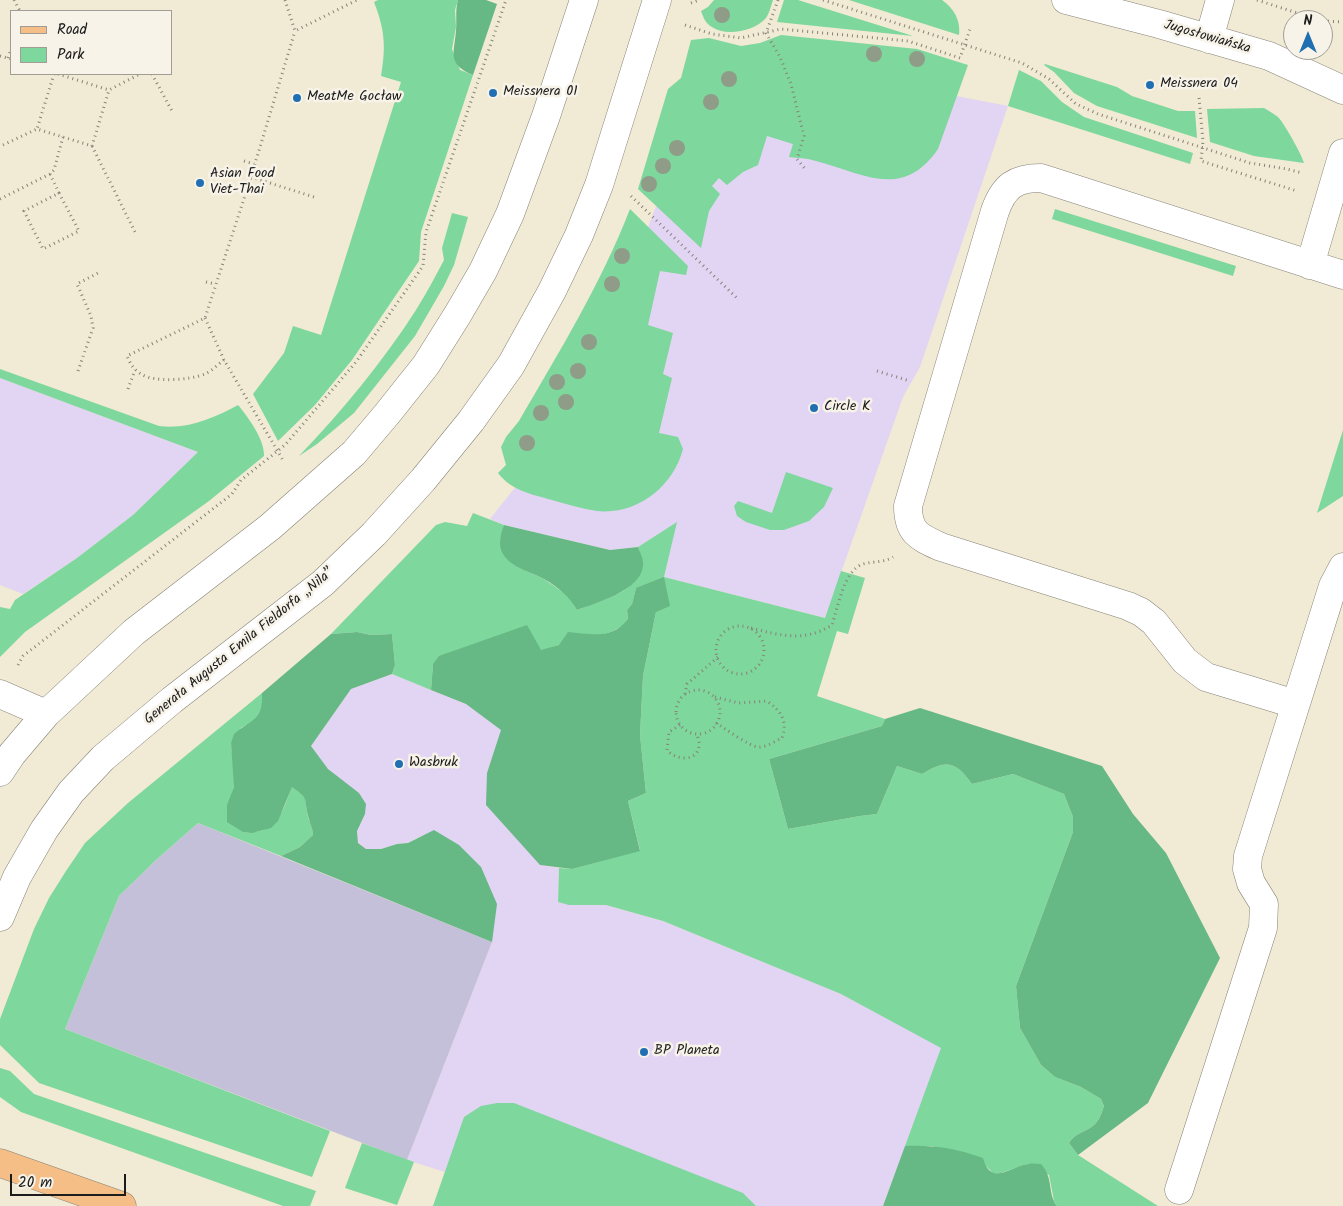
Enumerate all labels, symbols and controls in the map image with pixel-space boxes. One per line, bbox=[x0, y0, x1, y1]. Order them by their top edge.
legend bbox=[10, 10, 172, 75]
north arrow bbox=[1283, 10, 1333, 60]
text: N bbox=[1304, 10, 1312, 32]
text: Road bbox=[57, 18, 87, 42]
street label: Jugosłowiańska bbox=[1162, 18, 1252, 58]
text: Park bbox=[57, 43, 84, 67]
place label: Meissnera 04 bbox=[1160, 77, 1238, 93]
marker: Meissnera 04 bbox=[1144, 79, 1156, 91]
place label: Meissnera 01 bbox=[503, 85, 578, 101]
marker: Meissnera 01 bbox=[487, 87, 499, 99]
place label: MeatMe Gocław bbox=[307, 90, 401, 106]
marker: MeatMe Gocław bbox=[291, 92, 303, 104]
place label: Asian Food Viet-Thai bbox=[210, 167, 274, 200]
marker: Asian Food Viet-Thai bbox=[194, 177, 206, 189]
place label: Circle K bbox=[824, 400, 870, 416]
marker: Circle K bbox=[808, 402, 820, 414]
street label: Generała Augusta Emila Fieldorfa „Nila” bbox=[142, 565, 338, 729]
place label: Wasbruk bbox=[409, 756, 458, 772]
marker: Wasbruk bbox=[393, 758, 405, 770]
place label: BP Planeta bbox=[654, 1044, 719, 1060]
marker: BP Planeta bbox=[638, 1046, 650, 1058]
scale bar bbox=[12, 1164, 129, 1196]
text: 20 m bbox=[18, 1171, 52, 1195]

